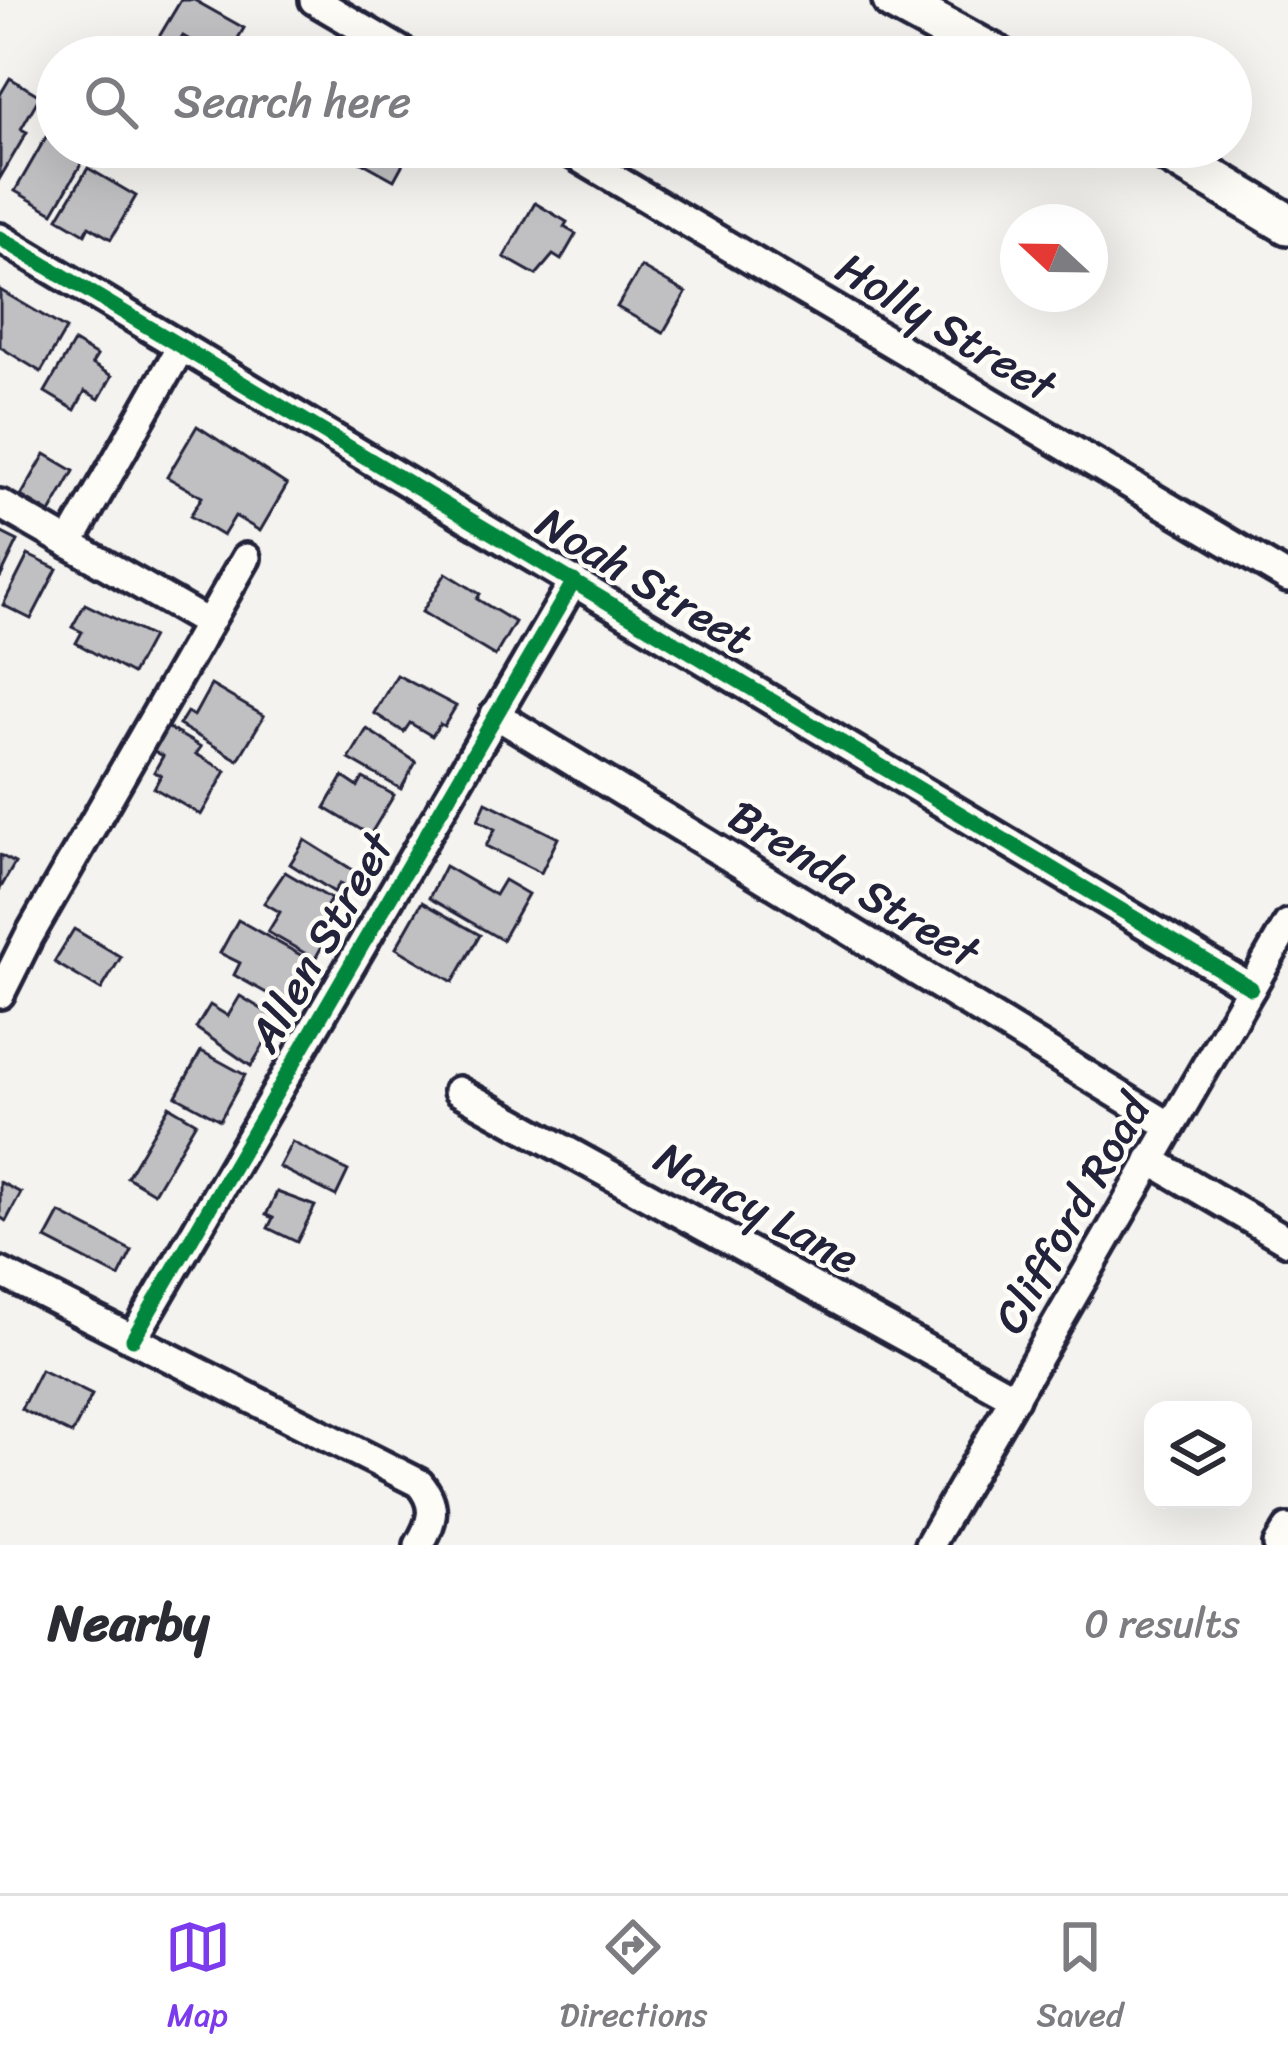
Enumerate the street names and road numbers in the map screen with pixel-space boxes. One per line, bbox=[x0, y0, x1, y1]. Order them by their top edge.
street label: Holly Street bbox=[820, 229, 1074, 426]
street label: Noah Street bbox=[520, 484, 770, 678]
street label: Brenda Street bbox=[713, 777, 997, 992]
street label: Allen Street bbox=[225, 815, 418, 1068]
street label: Clifford Road bbox=[971, 1076, 1175, 1349]
street label: Nancy Lane bbox=[639, 1119, 875, 1297]

